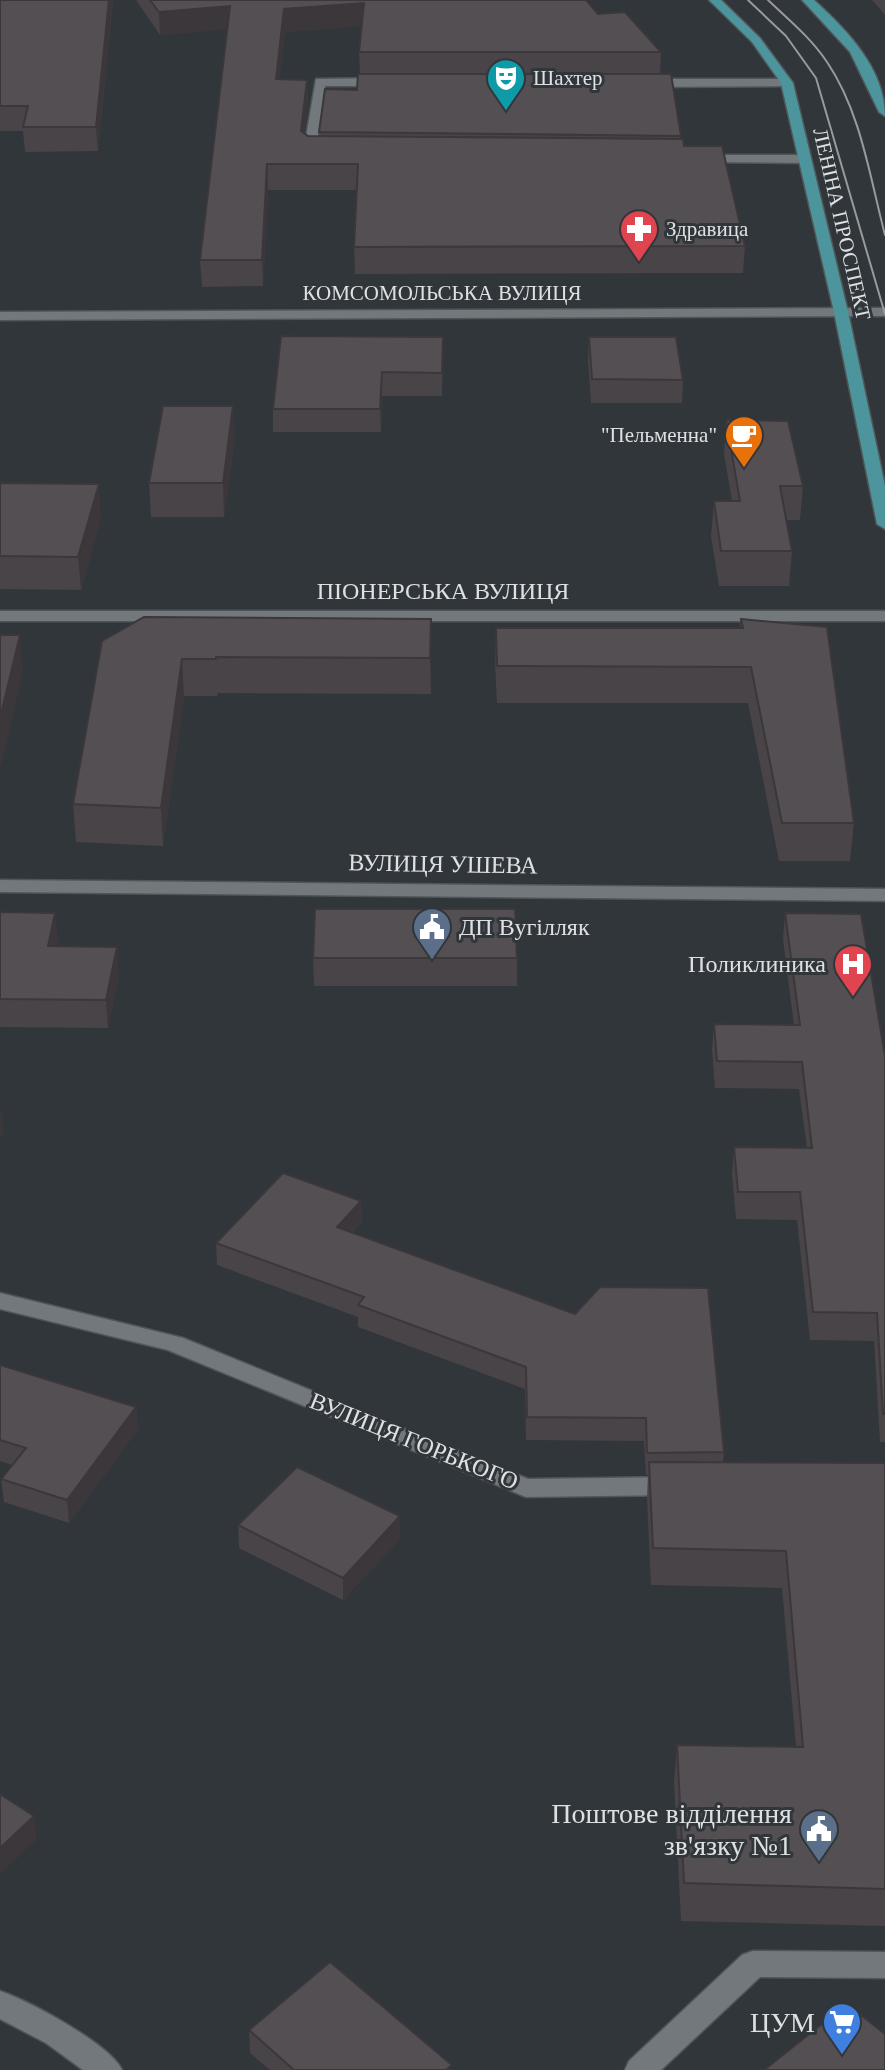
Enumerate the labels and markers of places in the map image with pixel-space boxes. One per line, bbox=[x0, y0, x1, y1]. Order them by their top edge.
theatre icon: Шахтер bbox=[485, 57, 527, 112]
place label: Шахтер bbox=[533, 66, 602, 90]
pharmacy icon: Здравица bbox=[618, 208, 660, 263]
place label: Здравица bbox=[666, 217, 749, 241]
cafe icon: "Пельменна" bbox=[723, 414, 765, 469]
place label: "Пельменна" bbox=[601, 423, 717, 447]
public building icon: ДП Вугілляк bbox=[411, 906, 453, 961]
place label: ДП Вугілляк bbox=[459, 914, 590, 940]
hospital icon: Поликлиника bbox=[832, 943, 874, 998]
place label: Поликлиника bbox=[688, 951, 826, 977]
place label: Поштове відділення зв'язку №1 bbox=[551, 1798, 792, 1861]
public building icon: Поштове відділення зв'язку №1 bbox=[798, 1808, 840, 1863]
supermarket icon: ЦУМ bbox=[821, 2001, 863, 2056]
place label: ЦУМ bbox=[750, 2007, 815, 2038]

